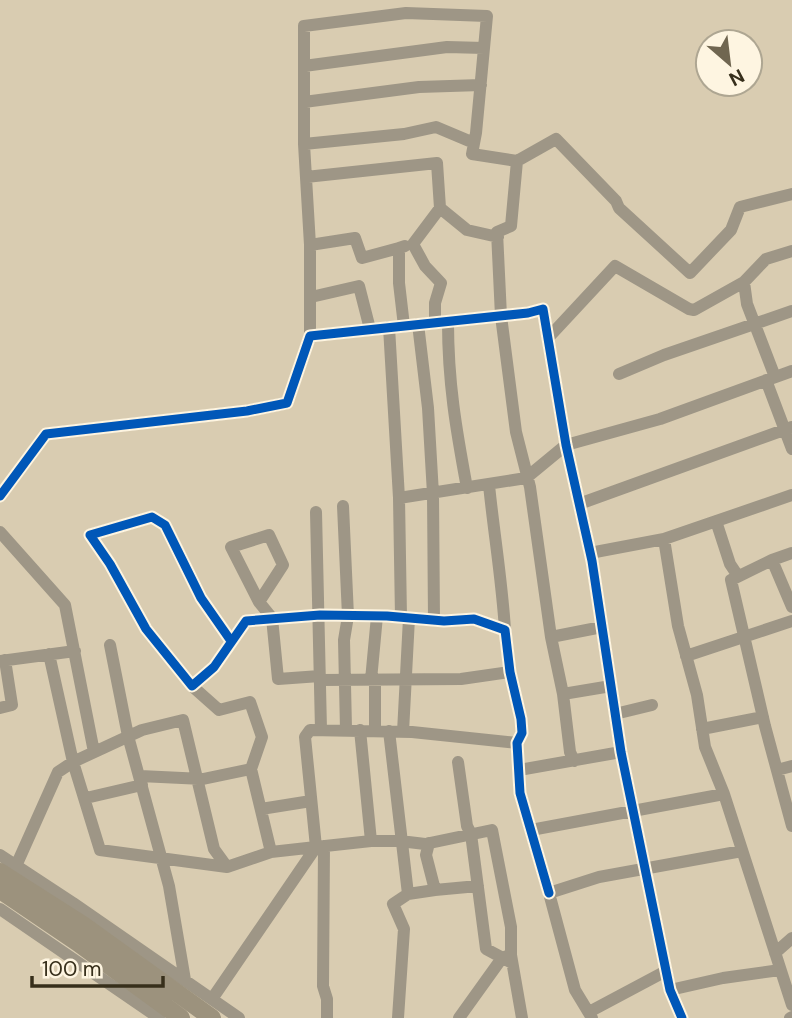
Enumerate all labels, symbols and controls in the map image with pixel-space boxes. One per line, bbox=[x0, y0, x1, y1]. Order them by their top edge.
north arrow bbox=[694, 28, 764, 98]
text: N bbox=[725, 63, 749, 92]
scale bar bbox=[32, 944, 163, 988]
text: 100 m bbox=[42, 955, 102, 983]

